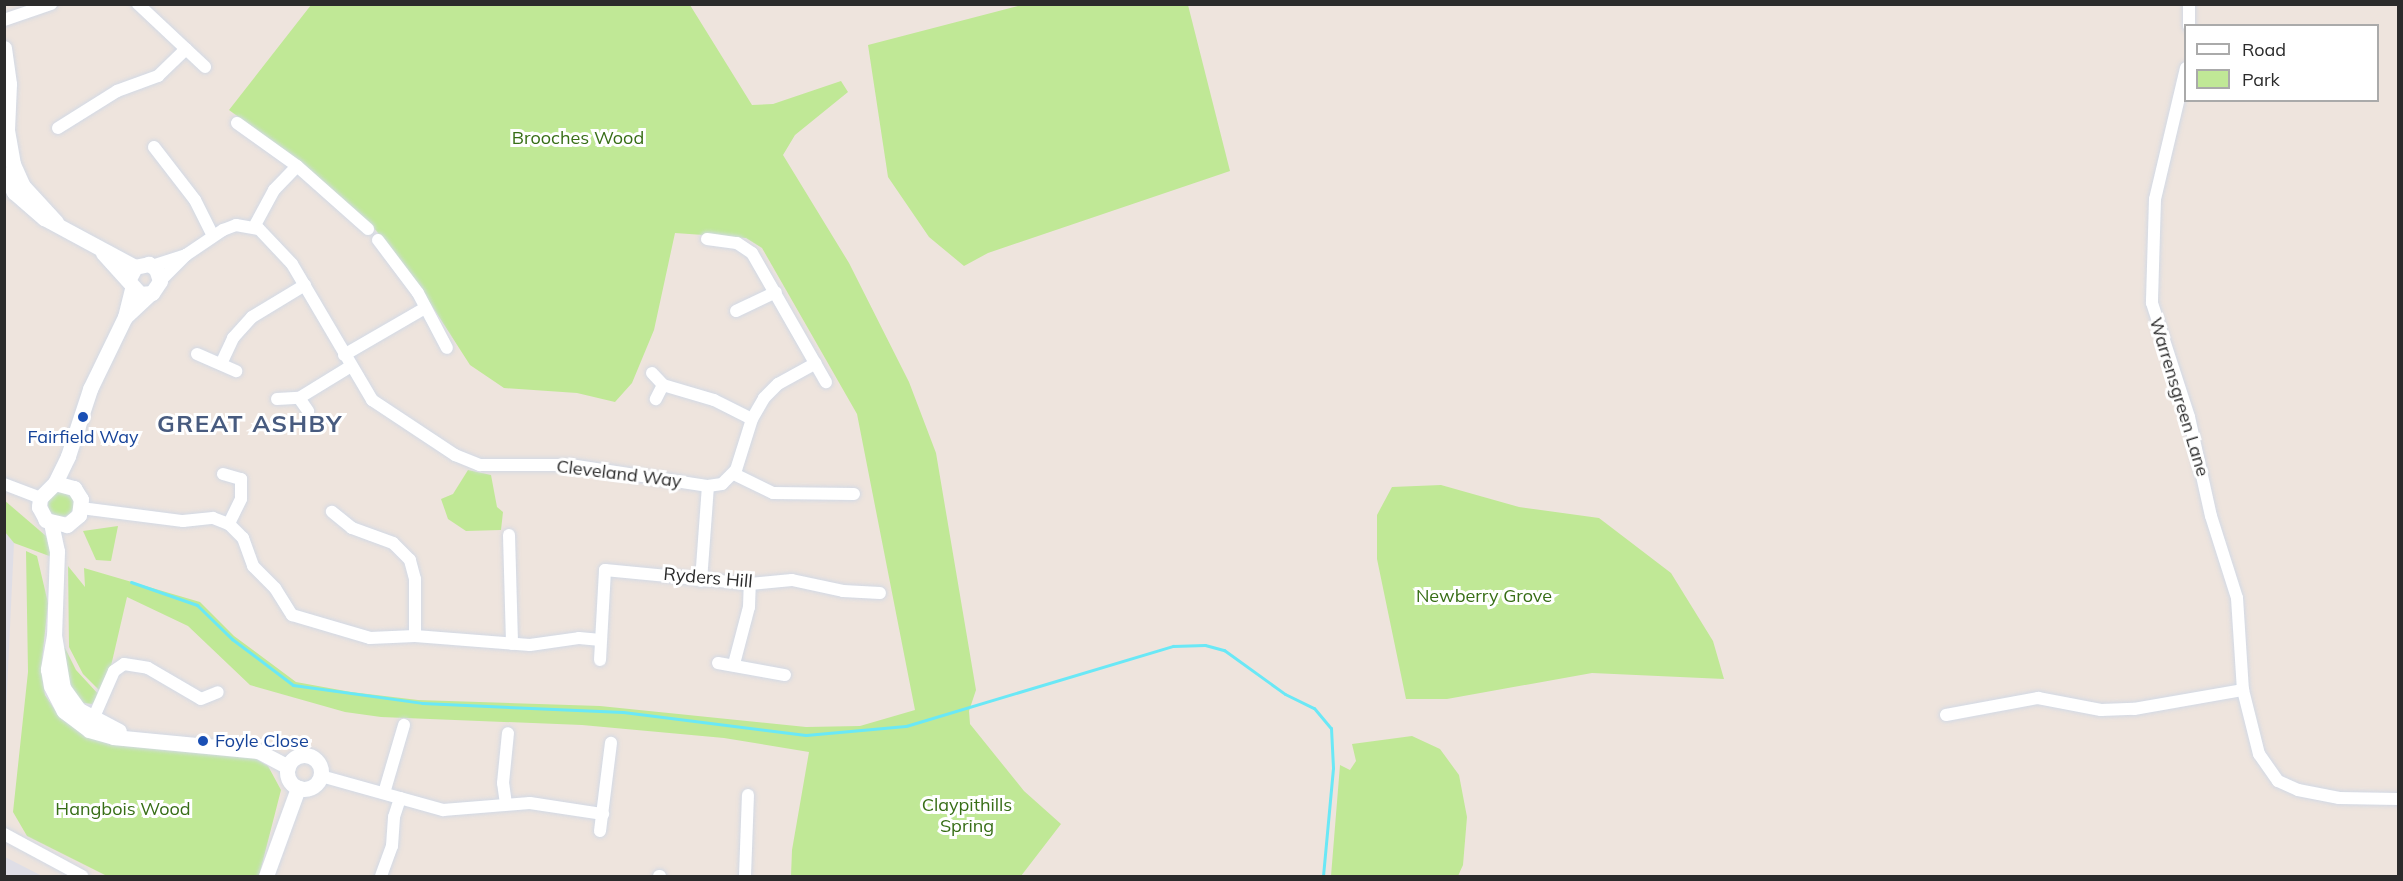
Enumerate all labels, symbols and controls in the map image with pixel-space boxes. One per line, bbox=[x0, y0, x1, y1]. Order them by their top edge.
legend bbox=[2184, 24, 2379, 102]
text: Road bbox=[2242, 38, 2286, 61]
text: Park bbox=[2242, 68, 2280, 91]
park label: Brooches Wood bbox=[512, 127, 644, 149]
street label: Warrensgreen Lane bbox=[2145, 315, 2213, 479]
marker: Fairfield Way bbox=[76, 410, 90, 424]
district label: GREAT ASHBY bbox=[157, 410, 343, 438]
place label: Fairfield Way bbox=[27, 426, 139, 448]
street label: Cleveland Way bbox=[555, 456, 683, 492]
street label: Ryders Hill bbox=[663, 563, 753, 593]
park label: Newberry Grove bbox=[1416, 585, 1552, 607]
place label: Foyle Close bbox=[215, 730, 309, 752]
marker: Foyle Close bbox=[196, 734, 210, 748]
park label: Claypithills Spring bbox=[922, 795, 1012, 838]
park label: Hangbois Wood bbox=[55, 798, 191, 820]

